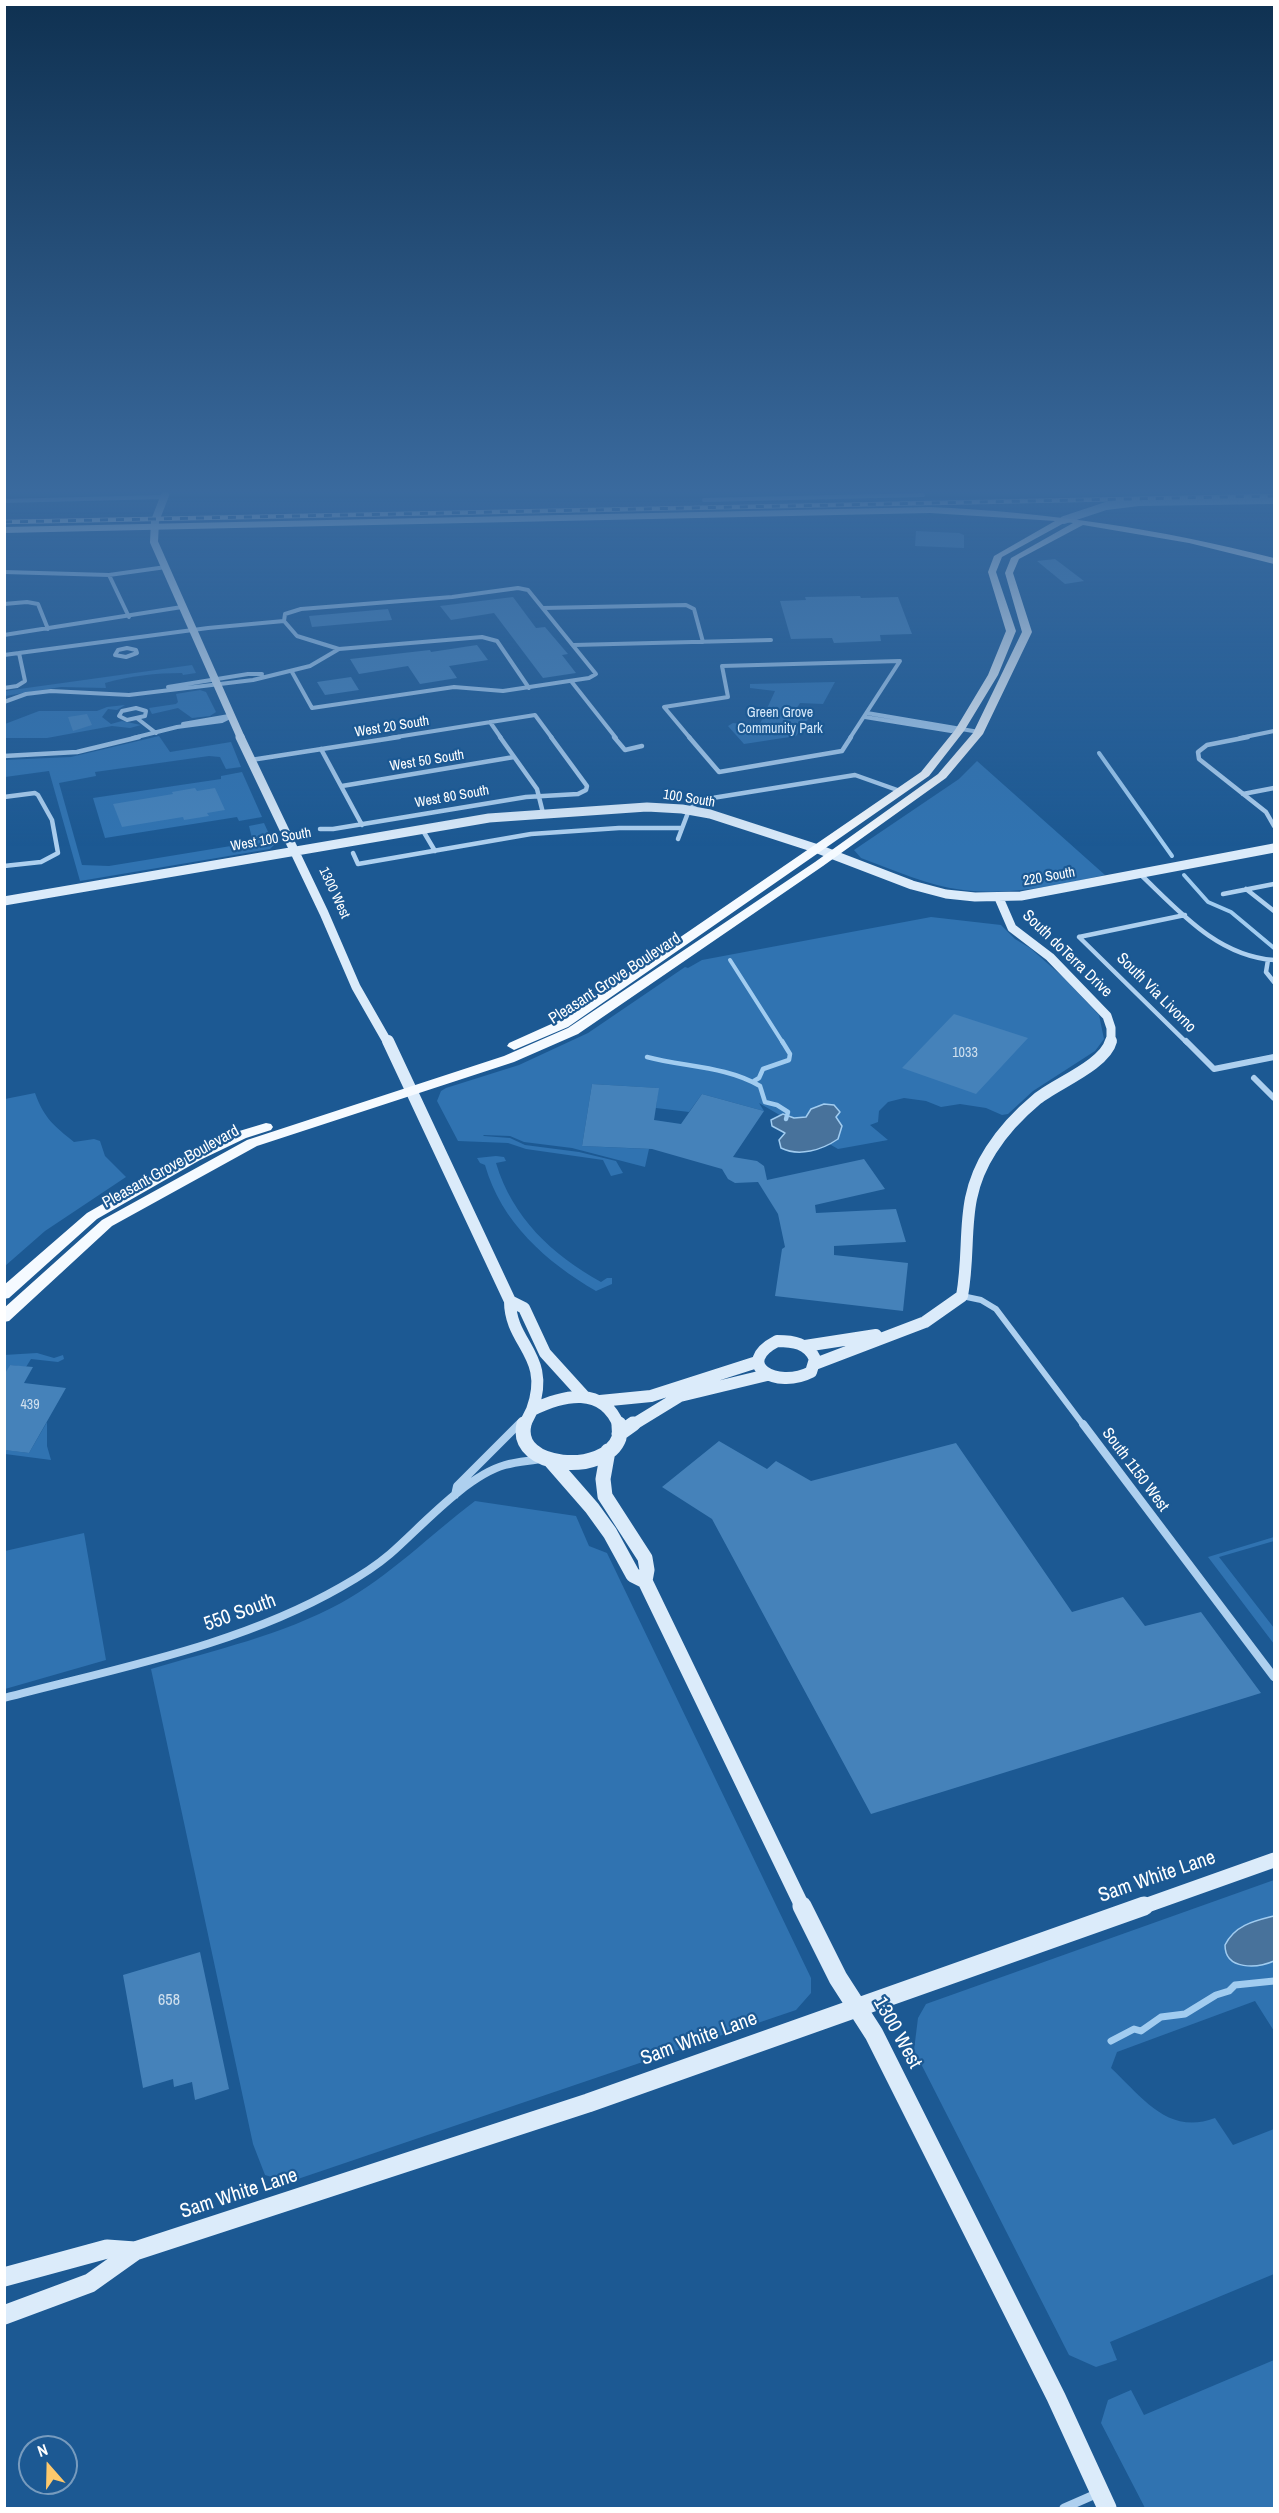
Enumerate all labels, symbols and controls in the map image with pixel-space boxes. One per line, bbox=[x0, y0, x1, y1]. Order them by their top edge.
park label: Green Grove Community Park bbox=[737, 705, 823, 738]
street label: West 20 South bbox=[354, 713, 430, 741]
street label: West 50 South bbox=[389, 747, 465, 775]
street label: West 80 South bbox=[414, 782, 490, 812]
street label: 100 South bbox=[662, 787, 716, 811]
street label: West 100 South bbox=[229, 825, 313, 855]
street label: 220 South bbox=[1022, 864, 1076, 890]
street label: 1300 West bbox=[315, 865, 353, 921]
street label: South doTerra Drive bbox=[1018, 906, 1116, 1002]
street label: Pleasant Grove Boulevard bbox=[546, 929, 684, 1029]
street label: South Via Livorno bbox=[1112, 949, 1200, 1037]
house number: 1033 bbox=[952, 1045, 978, 1061]
street label: Pleasant Grove Boulevard bbox=[99, 1121, 243, 1213]
house number: 439 bbox=[20, 1397, 40, 1413]
street label: South 1150 West bbox=[1097, 1425, 1173, 1515]
street label: 550 South bbox=[201, 1589, 279, 1637]
street label: Sam White Lane bbox=[1095, 1846, 1219, 1908]
house number: 658 bbox=[158, 1991, 180, 2011]
street label: 1300 West bbox=[868, 1993, 926, 2073]
street label: Sam White Lane bbox=[637, 2007, 761, 2071]
street label: Sam White Lane bbox=[177, 2164, 301, 2224]
north arrow bbox=[18, 2435, 78, 2495]
text: N bbox=[34, 2438, 51, 2462]

